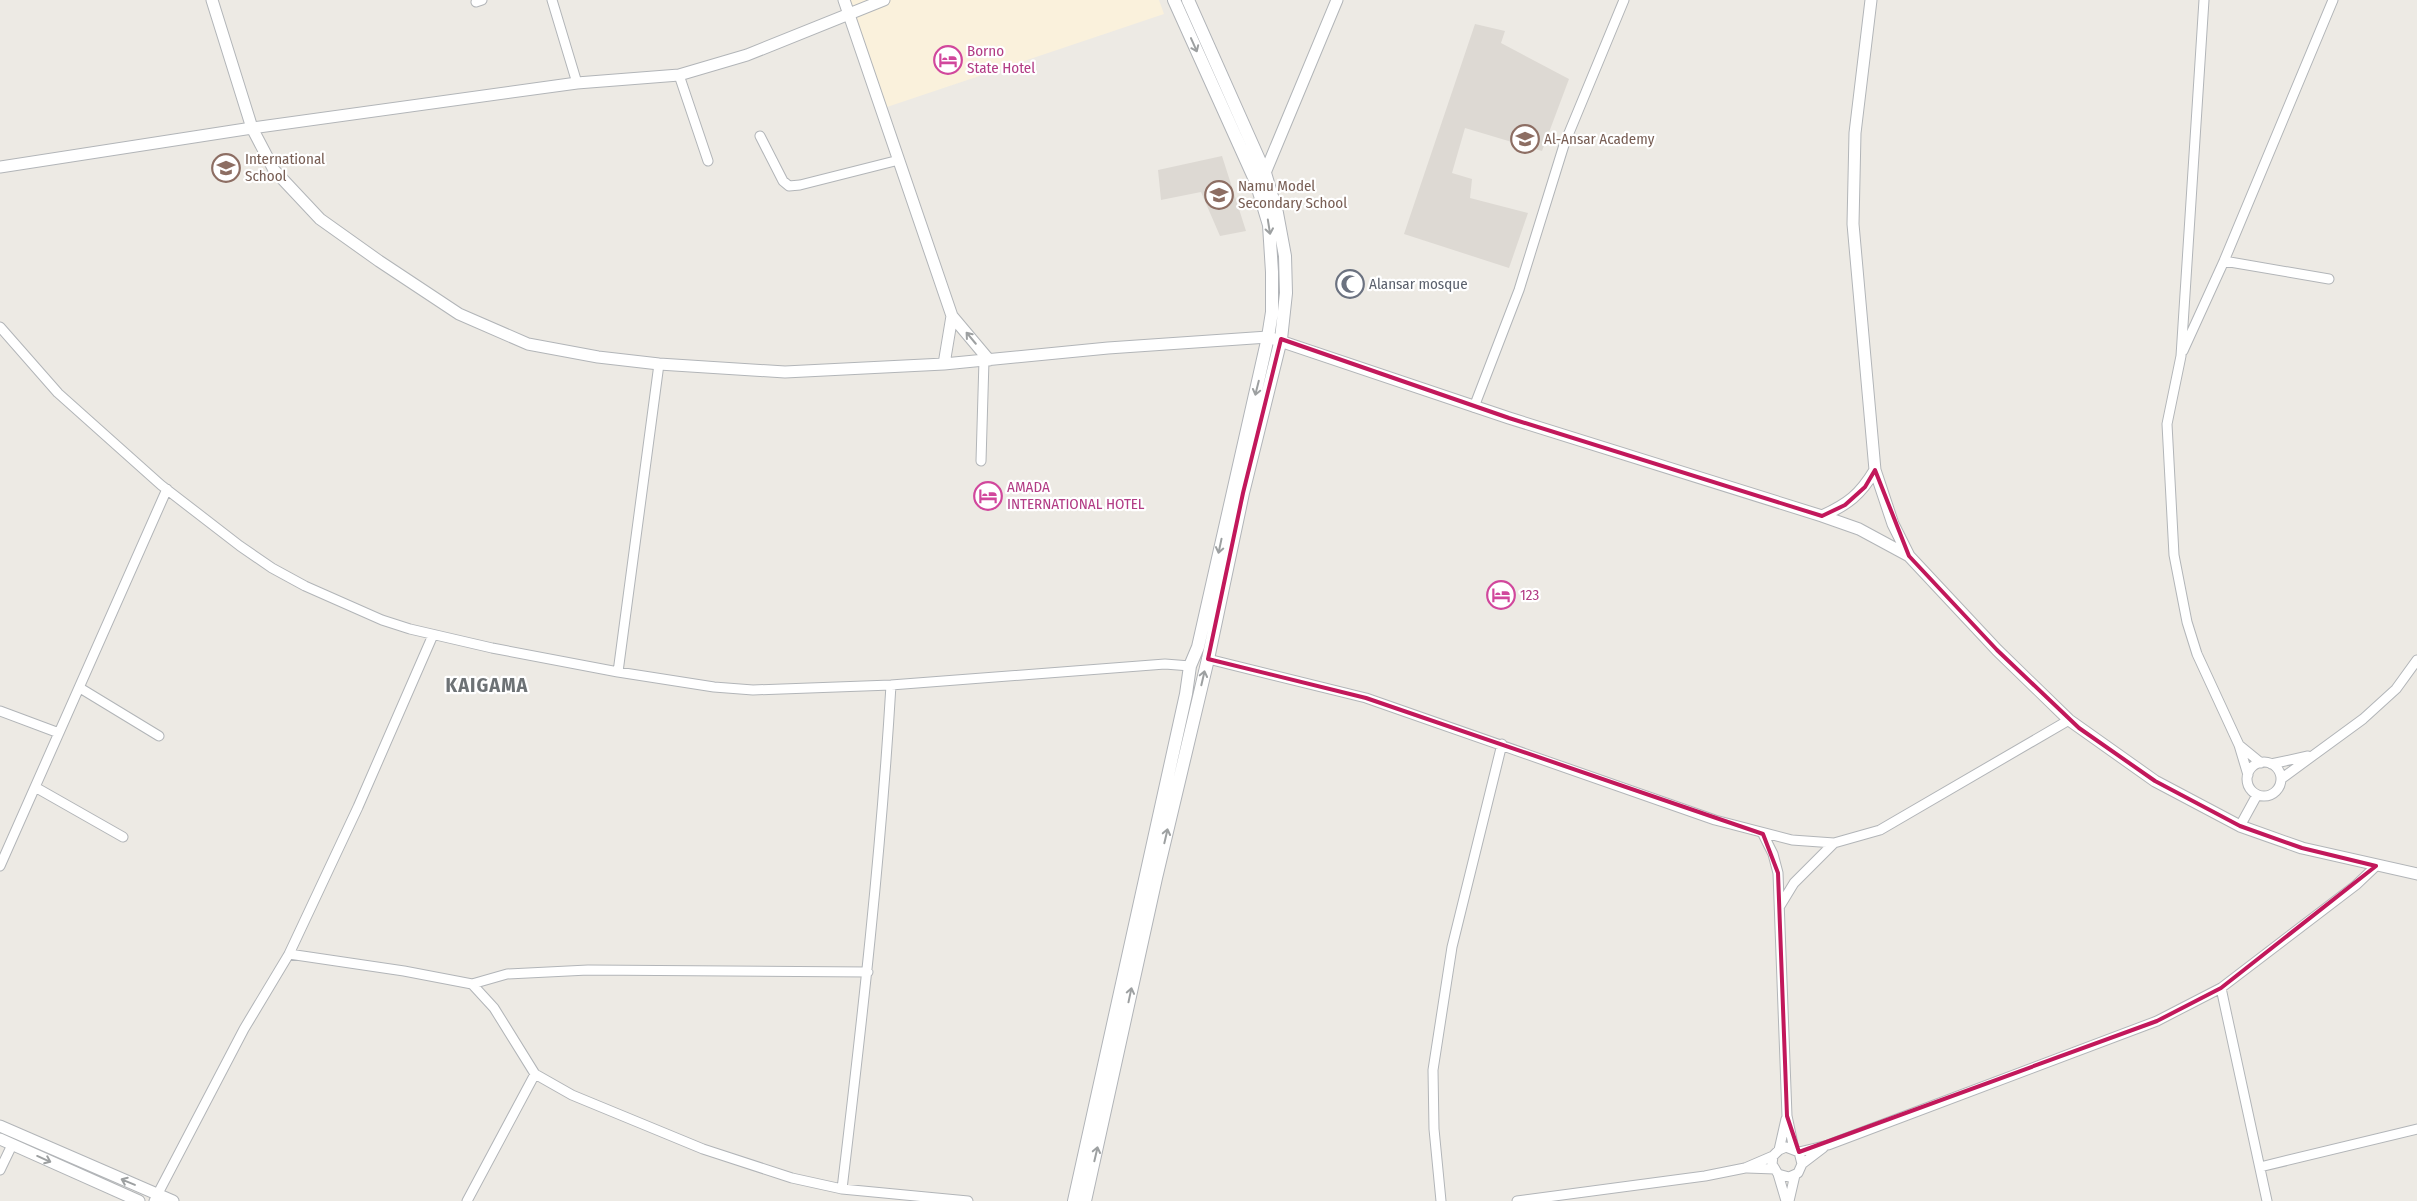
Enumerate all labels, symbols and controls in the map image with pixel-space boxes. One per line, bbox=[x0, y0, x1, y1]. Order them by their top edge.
one-way arrow bbox=[1189, 37, 1199, 52]
place label: Borno State Hotel bbox=[967, 42, 1035, 77]
hotel icon: Borno State Hotel bbox=[933, 45, 963, 75]
school or university icon: Al-Ansar Academy bbox=[1510, 124, 1540, 154]
place label: Al-Ansar Academy bbox=[1544, 130, 1655, 148]
place label: International School bbox=[245, 150, 325, 185]
school or university icon: International School bbox=[211, 153, 241, 183]
place label: Namu Model Secondary School bbox=[1238, 177, 1347, 212]
school or university icon: Namu Model Secondary School bbox=[1204, 180, 1234, 210]
one-way arrow bbox=[1264, 219, 1274, 235]
mosque icon: Alansar mosque bbox=[1335, 269, 1365, 299]
place label: Alansar mosque bbox=[1369, 275, 1468, 293]
one-way arrow bbox=[965, 331, 976, 344]
one-way arrow bbox=[1252, 379, 1261, 395]
place label: AMADA INTERNATIONAL HOTEL bbox=[1007, 478, 1145, 513]
hotel icon: AMADA INTERNATIONAL HOTEL bbox=[973, 481, 1003, 511]
one-way arrow bbox=[1215, 538, 1224, 554]
hotel icon: 123 bbox=[1486, 580, 1516, 610]
place label: 123 bbox=[1520, 586, 1539, 604]
one-way arrow bbox=[1199, 671, 1209, 687]
district label: KAIGAMA bbox=[446, 673, 529, 697]
one-way arrow bbox=[1162, 829, 1171, 845]
one-way arrow bbox=[1126, 987, 1135, 1003]
one-way arrow bbox=[1092, 1146, 1101, 1162]
one-way arrow bbox=[36, 1154, 51, 1164]
one-way arrow bbox=[121, 1176, 136, 1186]

